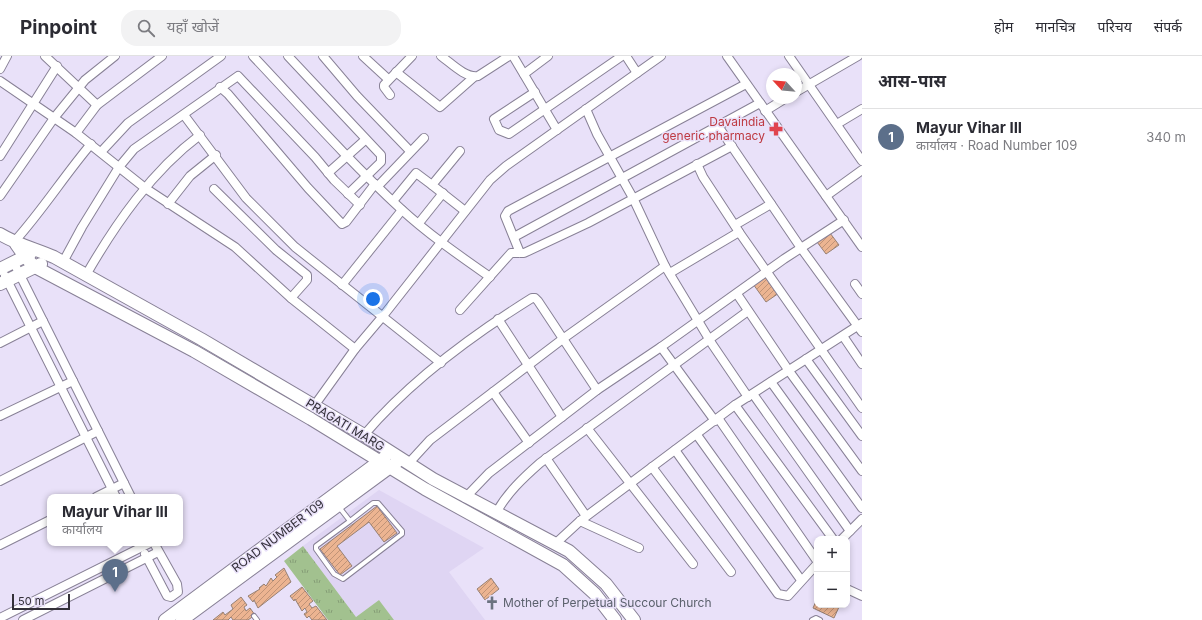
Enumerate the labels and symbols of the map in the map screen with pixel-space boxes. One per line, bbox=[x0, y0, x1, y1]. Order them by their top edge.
north arrow bbox=[766, 68, 802, 104]
place label: Davaindia generic pharmacy bbox=[662, 114, 765, 143]
pharmacy icon: Davaindia generic pharmacy bbox=[768, 121, 784, 137]
your location bbox=[363, 289, 383, 309]
street label: PRAGATI MARG bbox=[303, 395, 387, 454]
street label: ROAD NUMBER 109 bbox=[229, 496, 327, 575]
pin: 1 bbox=[102, 559, 128, 592]
scale bar bbox=[12, 592, 70, 611]
church icon: Mother of Perpetual Succour Church bbox=[484, 595, 500, 611]
place label: Mother of Perpetual Succour Church bbox=[503, 595, 712, 610]

